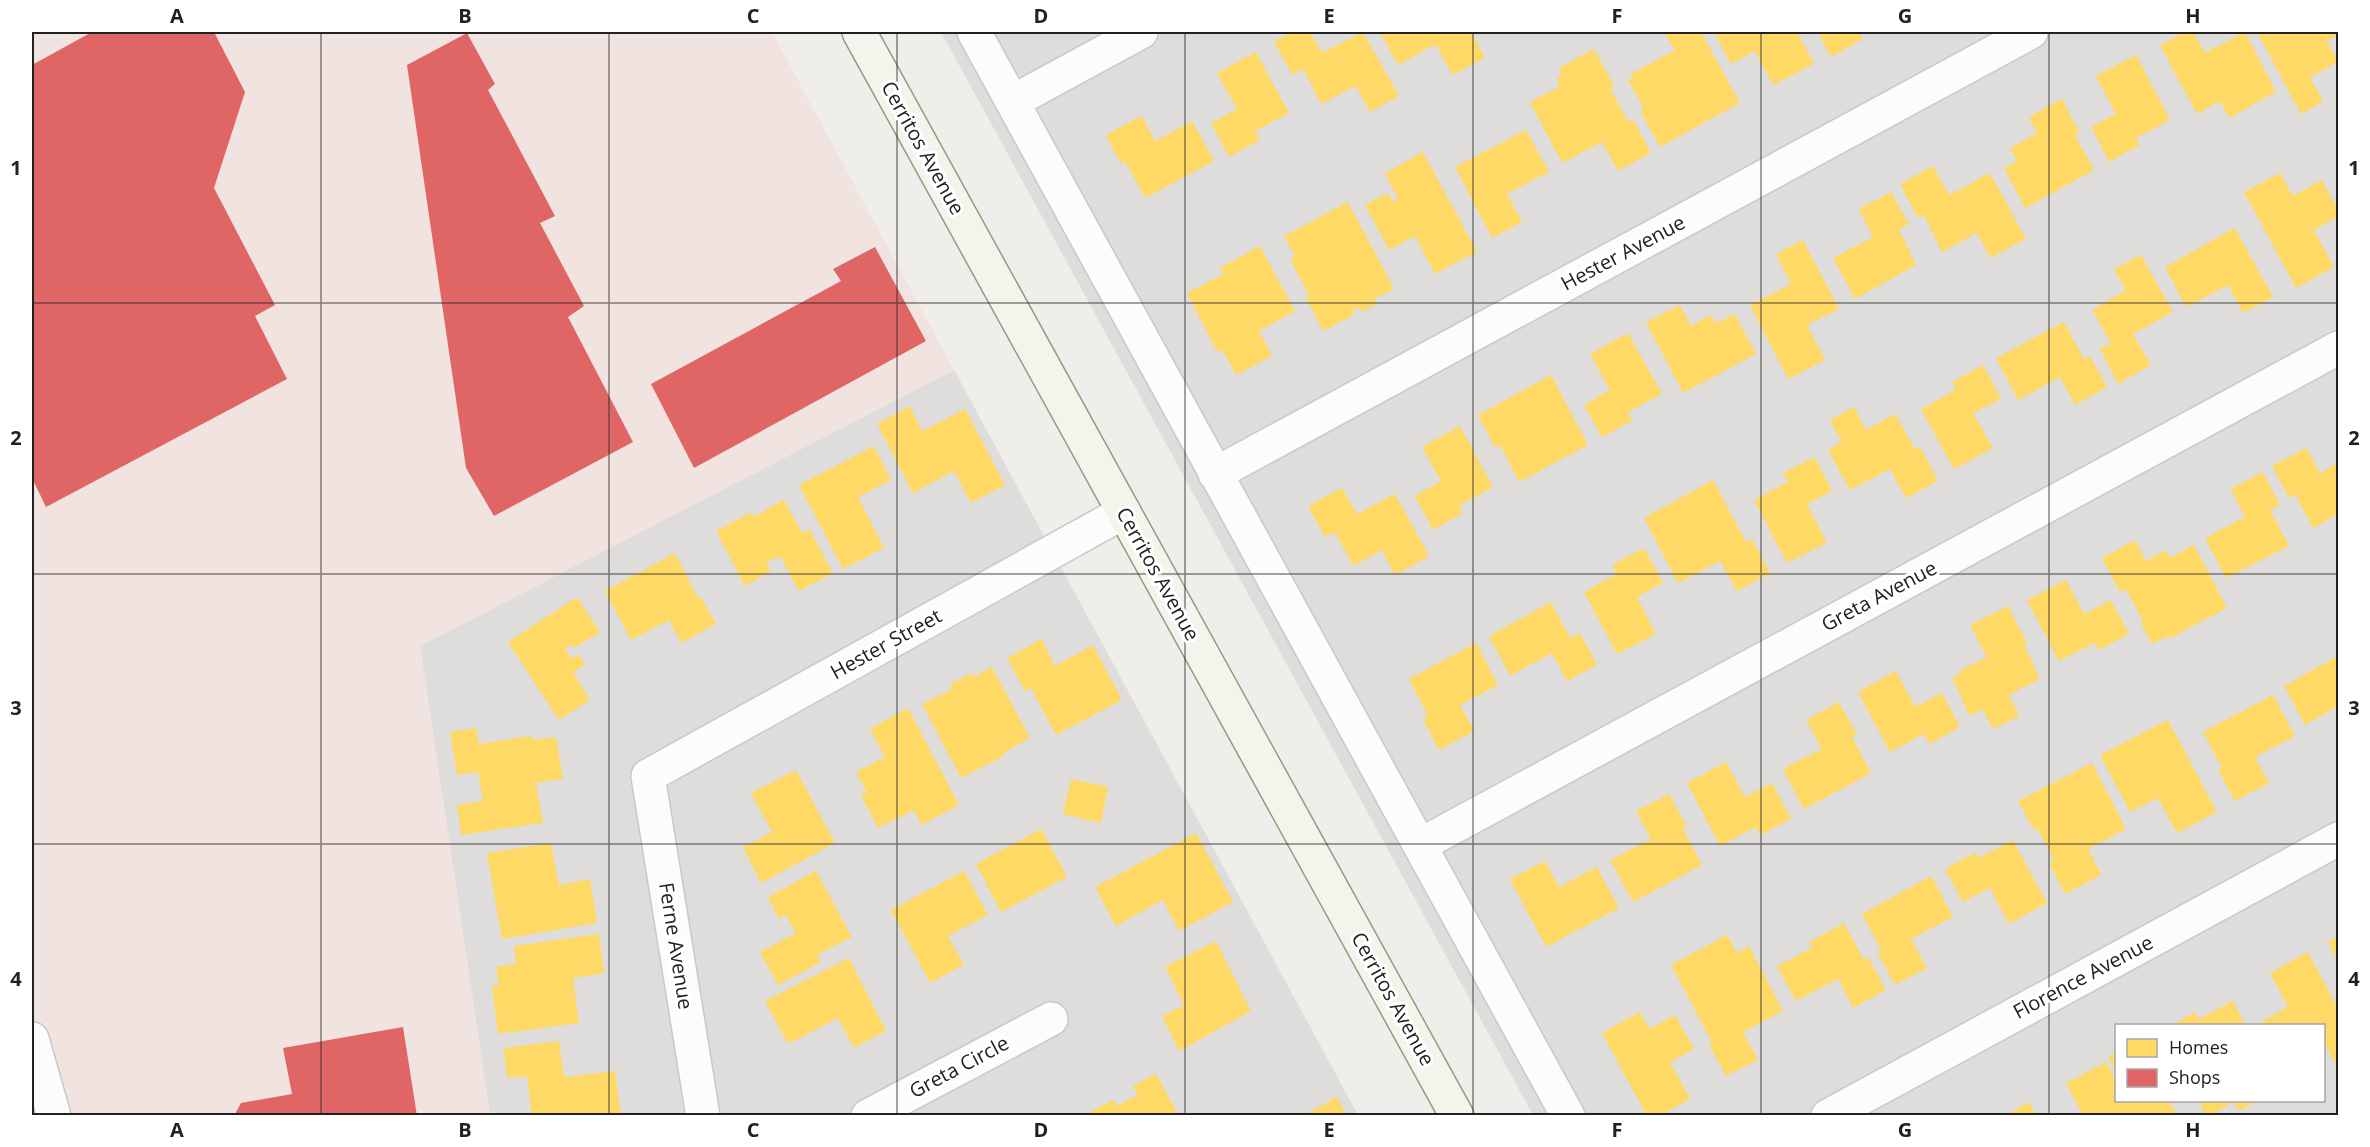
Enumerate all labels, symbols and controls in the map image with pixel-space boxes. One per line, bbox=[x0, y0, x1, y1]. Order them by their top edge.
text: A bbox=[170, 2, 184, 29]
text: B bbox=[458, 2, 472, 29]
text: C bbox=[747, 2, 760, 29]
text: D bbox=[1034, 2, 1048, 29]
text: E bbox=[1323, 2, 1335, 29]
text: F bbox=[1612, 2, 1622, 29]
text: G bbox=[1898, 2, 1912, 29]
text: H bbox=[2185, 2, 2201, 29]
street label: Cerritos Avenue bbox=[876, 76, 971, 219]
text: 1 bbox=[10, 154, 22, 181]
text: 1 bbox=[2348, 154, 2360, 181]
street label: Hester Avenue bbox=[1556, 209, 1690, 297]
text: 2 bbox=[10, 424, 22, 451]
text: 2 bbox=[2348, 424, 2360, 451]
street label: Cerritos Avenue bbox=[1111, 502, 1206, 645]
street label: Greta Avenue bbox=[1816, 554, 1941, 637]
street label: Hester Street bbox=[825, 602, 946, 685]
text: 3 bbox=[10, 694, 22, 721]
text: 3 bbox=[2348, 694, 2360, 721]
street label: Ferne Avenue bbox=[653, 881, 700, 1011]
street label: Cerritos Avenue bbox=[1346, 927, 1441, 1070]
street label: Florence Avenue bbox=[2008, 928, 2157, 1025]
text: 4 bbox=[10, 965, 22, 992]
text: 4 bbox=[2348, 965, 2360, 992]
legend bbox=[2115, 1024, 2325, 1102]
street label: Greta Circle bbox=[904, 1029, 1013, 1104]
text: Homes bbox=[2169, 1035, 2228, 1059]
text: Shops bbox=[2169, 1065, 2220, 1089]
text: A bbox=[170, 1116, 184, 1143]
text: B bbox=[458, 1116, 472, 1143]
text: C bbox=[747, 1116, 760, 1143]
text: D bbox=[1034, 1116, 1048, 1143]
text: E bbox=[1323, 1116, 1335, 1143]
text: F bbox=[1612, 1116, 1622, 1143]
text: G bbox=[1898, 1116, 1912, 1143]
text: H bbox=[2185, 1116, 2201, 1143]

